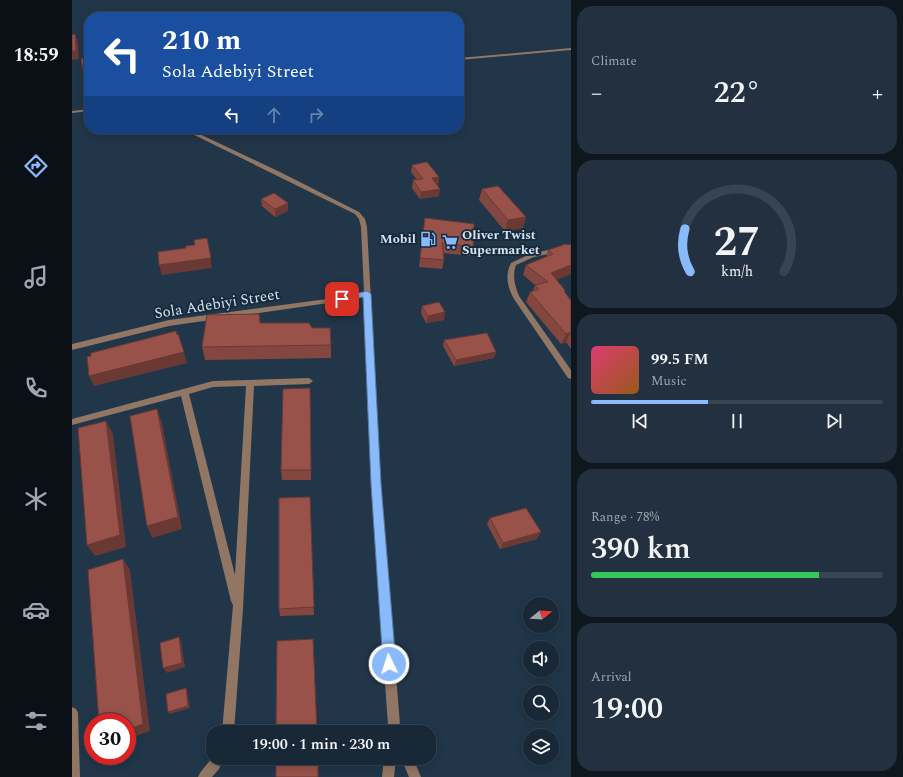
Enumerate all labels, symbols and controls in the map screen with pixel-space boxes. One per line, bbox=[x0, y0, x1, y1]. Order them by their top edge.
text: 210 m bbox=[162, 19, 241, 62]
icon: left bbox=[96, 28, 148, 80]
text: 18:59 bbox=[13, 42, 59, 69]
text: Climate bbox=[591, 51, 637, 71]
text: Sola Adebiyi Street bbox=[162, 58, 314, 85]
text: 22° bbox=[713, 70, 761, 116]
text: − bbox=[591, 77, 602, 110]
text: + bbox=[872, 77, 883, 110]
icon: left bbox=[221, 104, 243, 126]
icon: ahead bbox=[263, 104, 285, 126]
icon: right bbox=[305, 104, 327, 126]
icon: directions bbox=[22, 152, 50, 180]
text: 27 bbox=[714, 211, 760, 274]
place label: Oliver Twist Supermarket bbox=[462, 225, 540, 260]
place label: Mobil bbox=[380, 229, 416, 249]
fuel station icon: Mobil bbox=[419, 230, 437, 248]
supermarket icon: Oliver Twist Supermarket bbox=[441, 233, 459, 251]
text: km/h bbox=[721, 261, 753, 283]
icon: music bbox=[22, 263, 50, 291]
pin bbox=[325, 282, 359, 316]
street label: Sola Adebiyi Street bbox=[153, 283, 281, 325]
icon: arrive bbox=[331, 288, 353, 310]
text: 99.5 FM bbox=[651, 348, 708, 371]
text: Music bbox=[651, 371, 687, 391]
icon: phone bbox=[22, 374, 50, 402]
icon: previous bbox=[629, 410, 651, 432]
icon: pause bbox=[726, 410, 748, 432]
icon: next bbox=[823, 410, 845, 432]
icon: climate bbox=[22, 485, 50, 513]
text: Range · 78% bbox=[591, 507, 659, 527]
text: 390 km bbox=[591, 526, 691, 572]
icon: car bbox=[22, 596, 50, 624]
north arrow bbox=[523, 597, 559, 633]
map controls bbox=[523, 597, 559, 765]
button: sound bbox=[523, 641, 559, 677]
position arrow bbox=[368, 643, 410, 685]
text: Arrival bbox=[591, 667, 632, 687]
button: search bbox=[523, 685, 559, 721]
text: 19:00 bbox=[591, 686, 663, 732]
icon: filters bbox=[22, 707, 50, 735]
speed limit sign: 30 bbox=[84, 713, 136, 765]
button: layers bbox=[523, 729, 559, 765]
text: 19:00 · 1 min · 230 m bbox=[252, 733, 390, 756]

